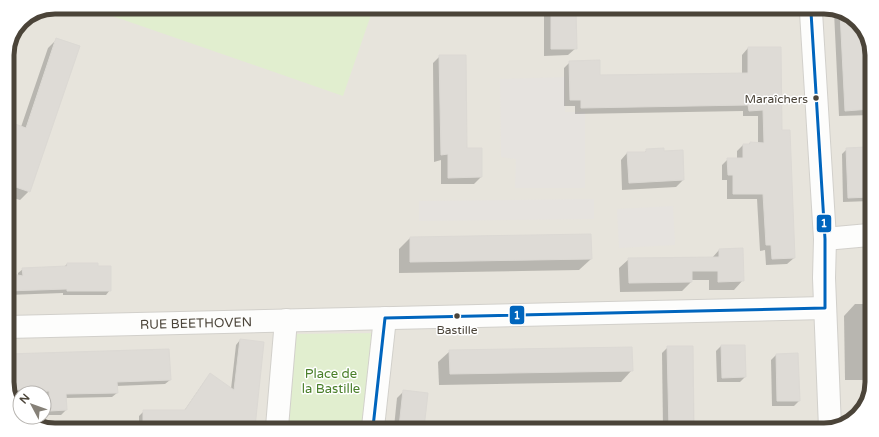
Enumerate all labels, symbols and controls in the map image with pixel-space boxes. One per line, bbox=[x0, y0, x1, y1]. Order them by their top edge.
place label: Maraîchers bbox=[744, 92, 808, 106]
marker: Maraîchers bbox=[811, 93, 821, 103]
line badge: 1 bbox=[816, 214, 832, 233]
text: 1 bbox=[821, 217, 828, 230]
line badge: 1 bbox=[509, 305, 525, 325]
text: 1 bbox=[514, 309, 521, 322]
marker: Bastille bbox=[452, 311, 462, 321]
street label: RUE BEETHOVEN bbox=[140, 314, 252, 333]
place label: Bastille bbox=[436, 323, 478, 337]
park label: Place de la Bastille bbox=[302, 366, 360, 397]
north arrow bbox=[12, 385, 52, 425]
text: N bbox=[17, 391, 33, 406]

